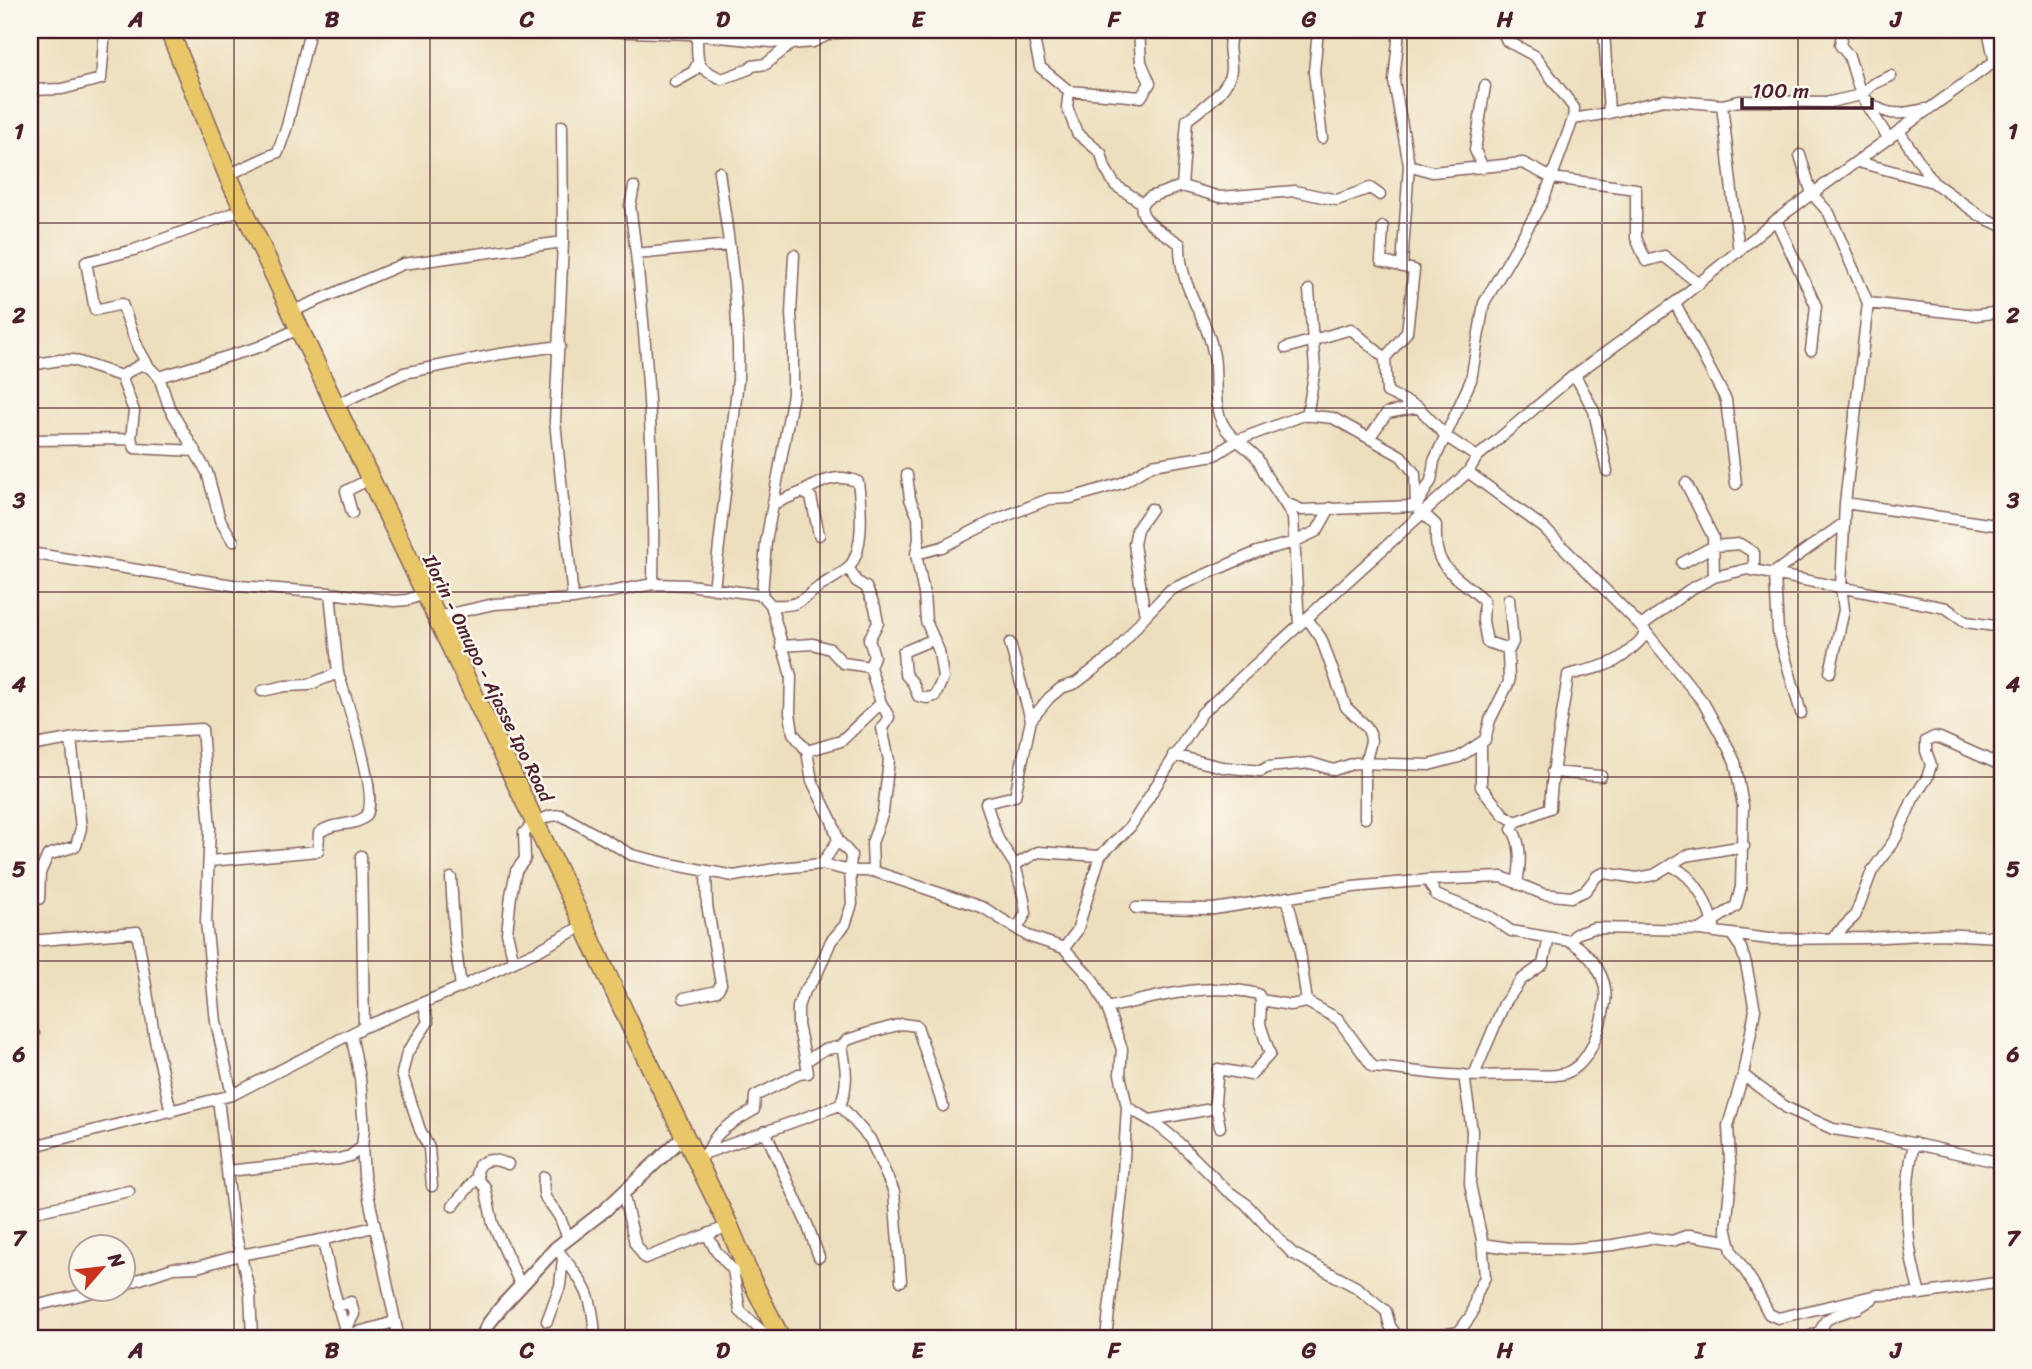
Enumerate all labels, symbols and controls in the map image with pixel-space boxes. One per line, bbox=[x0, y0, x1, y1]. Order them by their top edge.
text: A bbox=[127, 0, 144, 40]
text: B bbox=[325, 0, 340, 40]
text: C bbox=[519, 0, 535, 40]
text: D bbox=[716, 0, 731, 40]
text: E bbox=[912, 0, 927, 40]
text: F bbox=[1107, 0, 1122, 40]
text: G bbox=[1301, 0, 1317, 40]
text: H bbox=[1496, 0, 1514, 40]
text: I bbox=[1694, 0, 1706, 40]
text: J bbox=[1889, 0, 1903, 40]
scale bar bbox=[1742, 66, 1871, 110]
text: 100 m bbox=[1752, 72, 1809, 110]
text: 1 bbox=[14, 111, 24, 152]
text: 1 bbox=[2008, 111, 2018, 152]
text: 2 bbox=[11, 295, 26, 336]
text: 2 bbox=[2005, 295, 2020, 336]
text: 3 bbox=[12, 480, 26, 521]
text: 3 bbox=[2006, 480, 2020, 521]
street label: Ilorin - Omupo - Ajasse Ipo Road bbox=[413, 547, 563, 809]
text: 4 bbox=[11, 664, 27, 705]
text: 4 bbox=[2005, 664, 2021, 705]
text: 5 bbox=[12, 849, 26, 890]
text: 5 bbox=[2006, 849, 2020, 890]
text: 6 bbox=[11, 1034, 26, 1075]
text: 6 bbox=[2005, 1034, 2020, 1075]
text: 7 bbox=[12, 1218, 27, 1259]
text: 7 bbox=[2006, 1218, 2021, 1259]
north arrow bbox=[66, 1232, 136, 1302]
text: N bbox=[98, 1246, 135, 1275]
text: A bbox=[127, 1330, 144, 1369]
text: B bbox=[325, 1330, 340, 1369]
text: C bbox=[519, 1330, 535, 1369]
text: D bbox=[716, 1330, 731, 1369]
text: E bbox=[912, 1330, 927, 1369]
text: F bbox=[1107, 1330, 1122, 1369]
text: G bbox=[1301, 1330, 1317, 1369]
text: H bbox=[1496, 1330, 1514, 1369]
text: I bbox=[1694, 1330, 1706, 1369]
text: J bbox=[1889, 1330, 1903, 1369]

